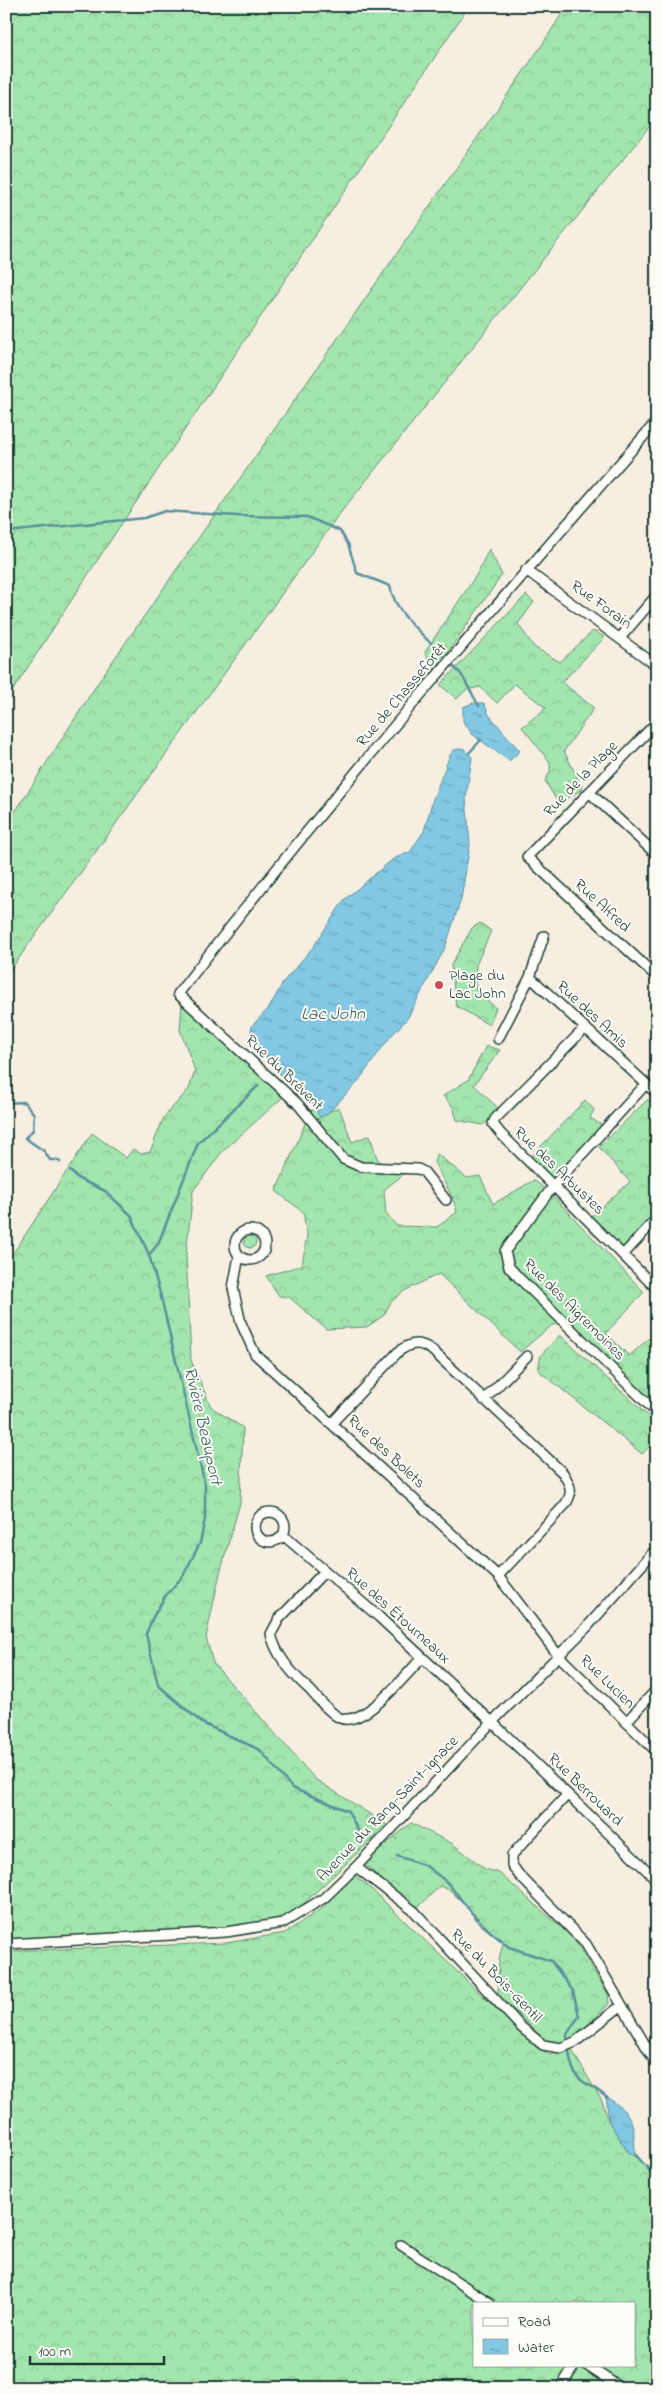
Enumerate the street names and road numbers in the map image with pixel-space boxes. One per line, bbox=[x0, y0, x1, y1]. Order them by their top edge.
street label: Rue Forain bbox=[565, 574, 637, 636]
street label: Rue de Chasseforêt bbox=[351, 637, 453, 753]
street label: Rue de la Plage bbox=[538, 735, 624, 823]
street label: Rue Alfred bbox=[568, 873, 636, 939]
street label: Rue des Amis bbox=[551, 975, 633, 1055]
street label: Rue du Brévent bbox=[239, 1029, 329, 1117]
street label: Rue des Arbustes bbox=[508, 1121, 610, 1221]
street label: Rue des Aigremoines bbox=[517, 1253, 631, 1367]
street label: Rue des Bolets bbox=[341, 1409, 431, 1495]
street label: Rue des Étourneaux bbox=[340, 1562, 456, 1670]
street label: Rue Lucien bbox=[574, 1649, 640, 1715]
street label: Avenue du Rang-Saint-Ignace bbox=[312, 1730, 465, 1888]
street label: Rue Berrouard bbox=[542, 1748, 628, 1832]
street label: Rue du Bois-Gentil bbox=[445, 1923, 548, 2029]

